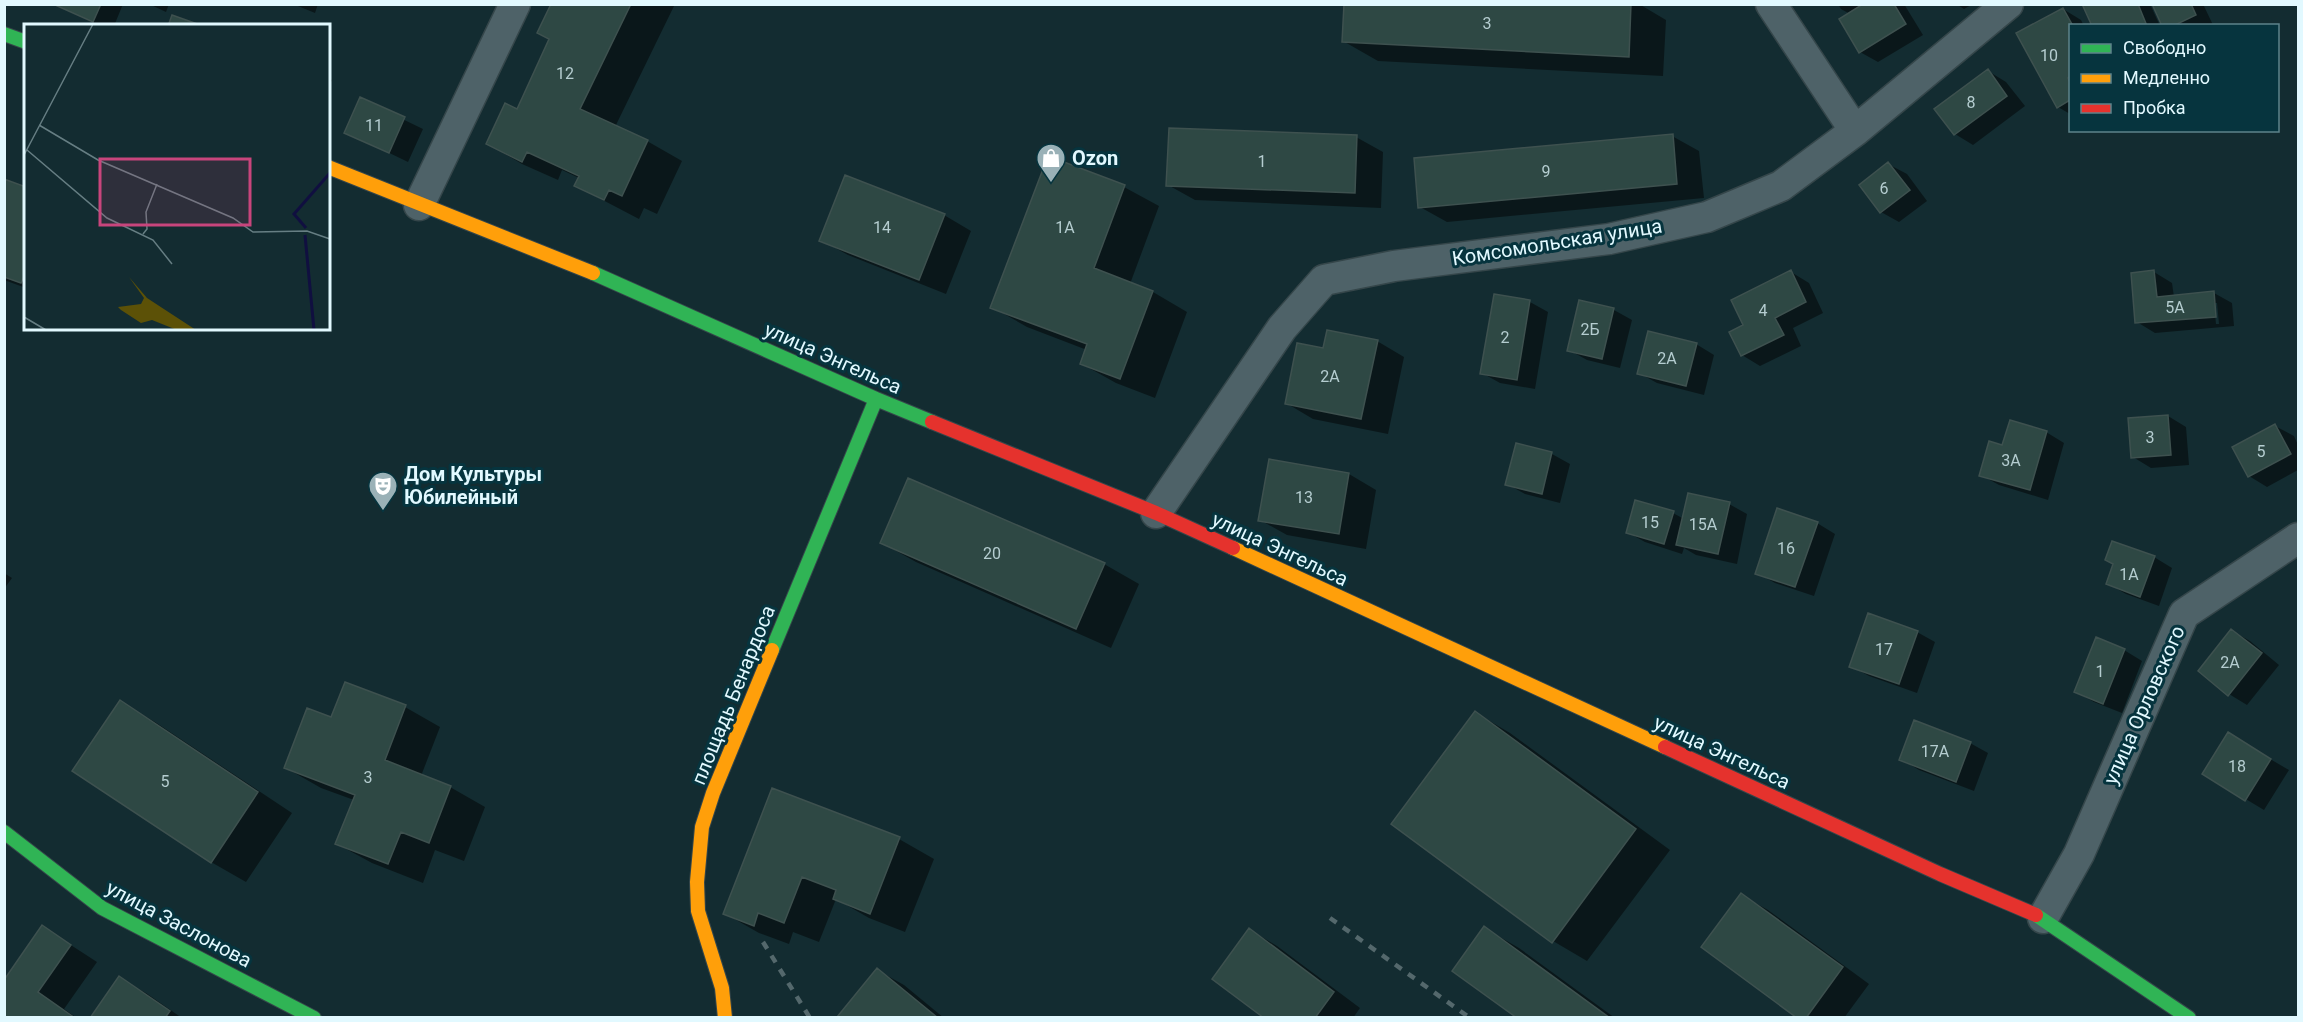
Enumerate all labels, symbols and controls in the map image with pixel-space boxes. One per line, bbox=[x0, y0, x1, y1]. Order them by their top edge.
house number: 3 bbox=[1483, 14, 1492, 33]
inset map bbox=[24, 24, 330, 330]
legend bbox=[2069, 24, 2279, 132]
text: Свободно bbox=[2123, 37, 2206, 58]
house number: 10 bbox=[2040, 46, 2058, 65]
house number: 12 bbox=[556, 64, 574, 83]
text: Медленно bbox=[2123, 67, 2210, 88]
house number: 8 bbox=[1967, 93, 1976, 112]
text: Пробка bbox=[2123, 97, 2186, 118]
house number: 11 bbox=[365, 116, 383, 135]
shop icon: Ozon bbox=[1035, 142, 1067, 184]
place label: Ozon bbox=[1072, 146, 1118, 170]
house number: 1 bbox=[1258, 152, 1267, 171]
house number: 9 bbox=[1542, 162, 1551, 181]
house number: 6 bbox=[1880, 179, 1889, 198]
street label: Комсомольская улица bbox=[1450, 214, 1664, 270]
house number: 14 bbox=[873, 218, 891, 237]
house number: 1А bbox=[1055, 218, 1075, 237]
house number: 5А bbox=[2165, 298, 2185, 317]
house number: 4 bbox=[1759, 301, 1768, 320]
street label: улица Энгельса bbox=[761, 317, 905, 399]
house number: 2Б bbox=[1580, 320, 1600, 339]
house number: 2 bbox=[1501, 328, 1510, 347]
house number: 2А bbox=[1657, 349, 1677, 368]
house number: 2А bbox=[1320, 367, 1340, 386]
house number: 3 bbox=[2146, 428, 2155, 447]
house number: 5 bbox=[2257, 442, 2266, 461]
house number: 3А bbox=[2001, 451, 2021, 470]
place label: Дом Культуры Юбилейный bbox=[404, 462, 542, 509]
theatre icon: Дом Культуры Юбилейный bbox=[367, 470, 399, 512]
house number: 13 bbox=[1295, 488, 1313, 507]
street label: улица Энгельса bbox=[1208, 507, 1352, 591]
house number: 15 bbox=[1641, 513, 1659, 532]
house number: 15А bbox=[1689, 515, 1718, 534]
house number: 16 bbox=[1777, 539, 1795, 558]
house number: 20 bbox=[983, 544, 1001, 563]
house number: 1А bbox=[2119, 565, 2139, 584]
street label: площадь Бенардоса bbox=[686, 602, 780, 788]
street label: улица Орловского bbox=[2098, 622, 2190, 788]
house number: 17 bbox=[1875, 640, 1893, 659]
house number: 2А bbox=[2220, 653, 2240, 672]
house number: 1 bbox=[2096, 662, 2105, 681]
street label: улица Энгельса bbox=[1650, 710, 1794, 794]
house number: 17А bbox=[1921, 742, 1950, 761]
house number: 18 bbox=[2228, 757, 2246, 776]
house number: 3 bbox=[364, 768, 373, 787]
house number: 5 bbox=[161, 772, 170, 791]
street label: улица Заслонова bbox=[102, 876, 256, 972]

